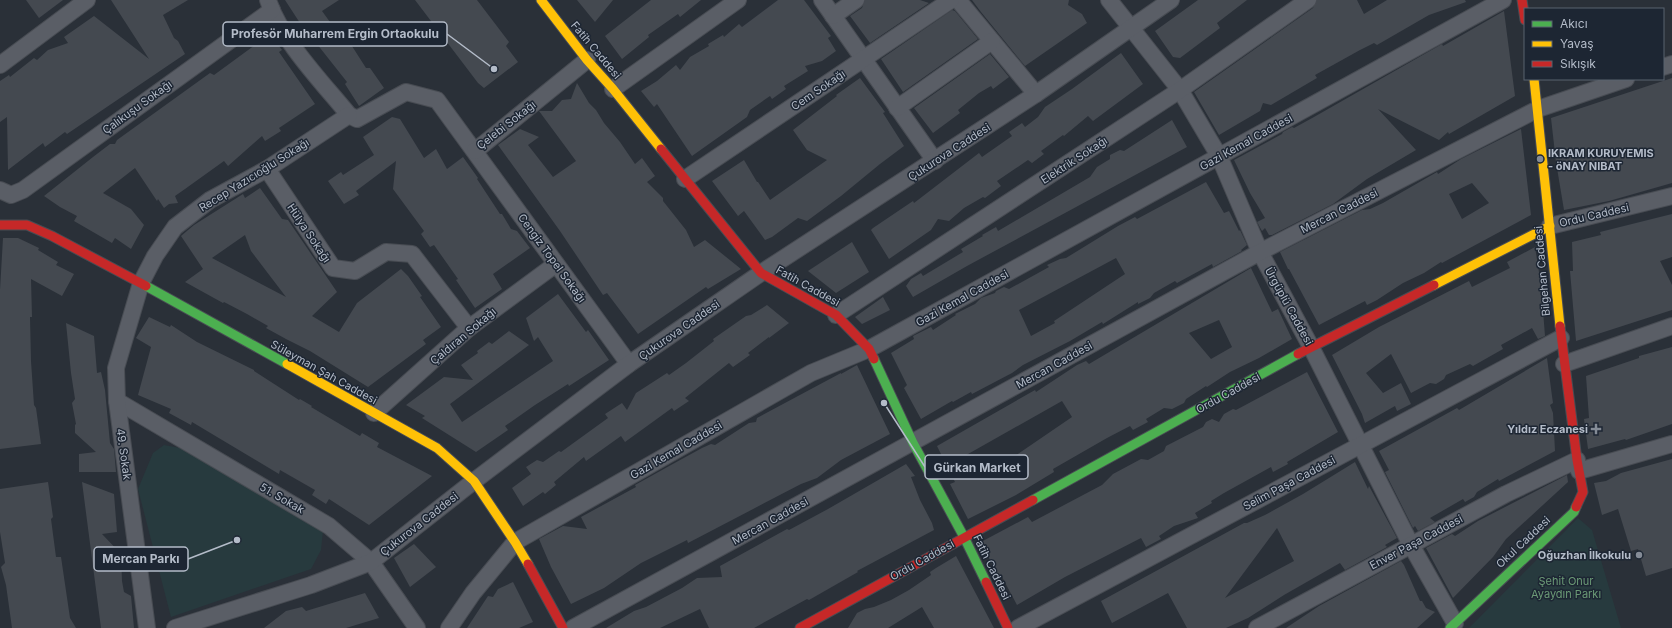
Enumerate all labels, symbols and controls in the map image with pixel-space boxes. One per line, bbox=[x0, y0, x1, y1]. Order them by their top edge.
legend bbox=[1524, 8, 1664, 80]
text: Akıcı bbox=[1560, 16, 1588, 31]
street label: Fatih Caddesi bbox=[568, 18, 624, 82]
callout: Profesör Muharrem Ergin Ortaokulu bbox=[223, 22, 447, 46]
text: Profesör Muharrem Ergin Ortaokulu bbox=[231, 26, 439, 41]
text: Yavaş bbox=[1560, 36, 1594, 51]
text: Sıkışık bbox=[1560, 56, 1596, 71]
street label: Cem Sokağı bbox=[788, 67, 848, 113]
street label: Çalıkuşu Sokağı bbox=[99, 77, 175, 137]
street label: Çelebi Sokağı bbox=[474, 98, 538, 152]
street label: Gazi Kemal Caddesi bbox=[1197, 111, 1295, 173]
street label: Çukurova Caddesi bbox=[905, 120, 993, 184]
street label: Elektrik Sokağı bbox=[1038, 133, 1110, 187]
street label: Recep Yazıcıoğlu Sokağı bbox=[196, 135, 312, 215]
place label: IKRAM KURUYEMIS - öNAY NIBAT bbox=[1548, 146, 1654, 173]
marker: IKRAM KURUYEMIS - öNAY NIBAT bbox=[1535, 154, 1545, 164]
street label: Mercan Caddesi bbox=[1298, 185, 1380, 237]
street label: Ordu Caddesi bbox=[1558, 200, 1630, 230]
street label: Hülya Sokağı bbox=[284, 201, 334, 265]
street label: Cengiz Topel Sokağı bbox=[515, 211, 589, 305]
street label: Bilgehan Caddesi bbox=[1531, 225, 1553, 317]
street label: Fatih Caddesi bbox=[774, 263, 842, 309]
street label: Ürgüplü Caddesi bbox=[1262, 265, 1316, 347]
street label: Gazi Kemal Caddesi bbox=[913, 267, 1011, 329]
street label: Çukurova Caddesi bbox=[636, 297, 722, 363]
street label: Çaldıran Sokağı bbox=[427, 304, 499, 368]
street label: Süleyman Şah Caddesi bbox=[268, 337, 380, 407]
street label: Mercan Caddesi bbox=[1013, 338, 1095, 392]
street label: Ordu Caddesi bbox=[1193, 370, 1263, 416]
street label: Gazi Kemal Caddesi bbox=[628, 418, 724, 482]
place label: Yıldız Eczanesi bbox=[1507, 422, 1588, 436]
marker: Yıldız Eczanesi bbox=[1591, 424, 1601, 434]
street label: 49. Sokak bbox=[113, 427, 135, 481]
street label: Selim Paşa Caddesi bbox=[1241, 453, 1337, 513]
callout: Gürkan Market bbox=[925, 455, 1028, 479]
text: Gürkan Market bbox=[933, 460, 1021, 475]
street label: 51. Sokak bbox=[257, 480, 307, 516]
street label: Çukurova Caddesi bbox=[377, 489, 461, 559]
street label: Mercan Caddesi bbox=[729, 494, 811, 548]
street label: Enver Paşa Caddesi bbox=[1367, 512, 1465, 572]
street label: Okul Caddesi bbox=[1493, 513, 1553, 571]
street label: Fatih Caddesi bbox=[970, 532, 1014, 602]
street label: Ordu Caddesi bbox=[887, 537, 957, 583]
callout: Mercan Parkı bbox=[94, 547, 188, 571]
place label: Oğuzhan İlkokulu bbox=[1538, 548, 1631, 562]
marker: Oğuzhan İlkokulu bbox=[1634, 550, 1644, 560]
text: Mercan Parkı bbox=[102, 551, 180, 566]
park label: Şehit Onur Ayaydın Parkı bbox=[1531, 574, 1601, 601]

